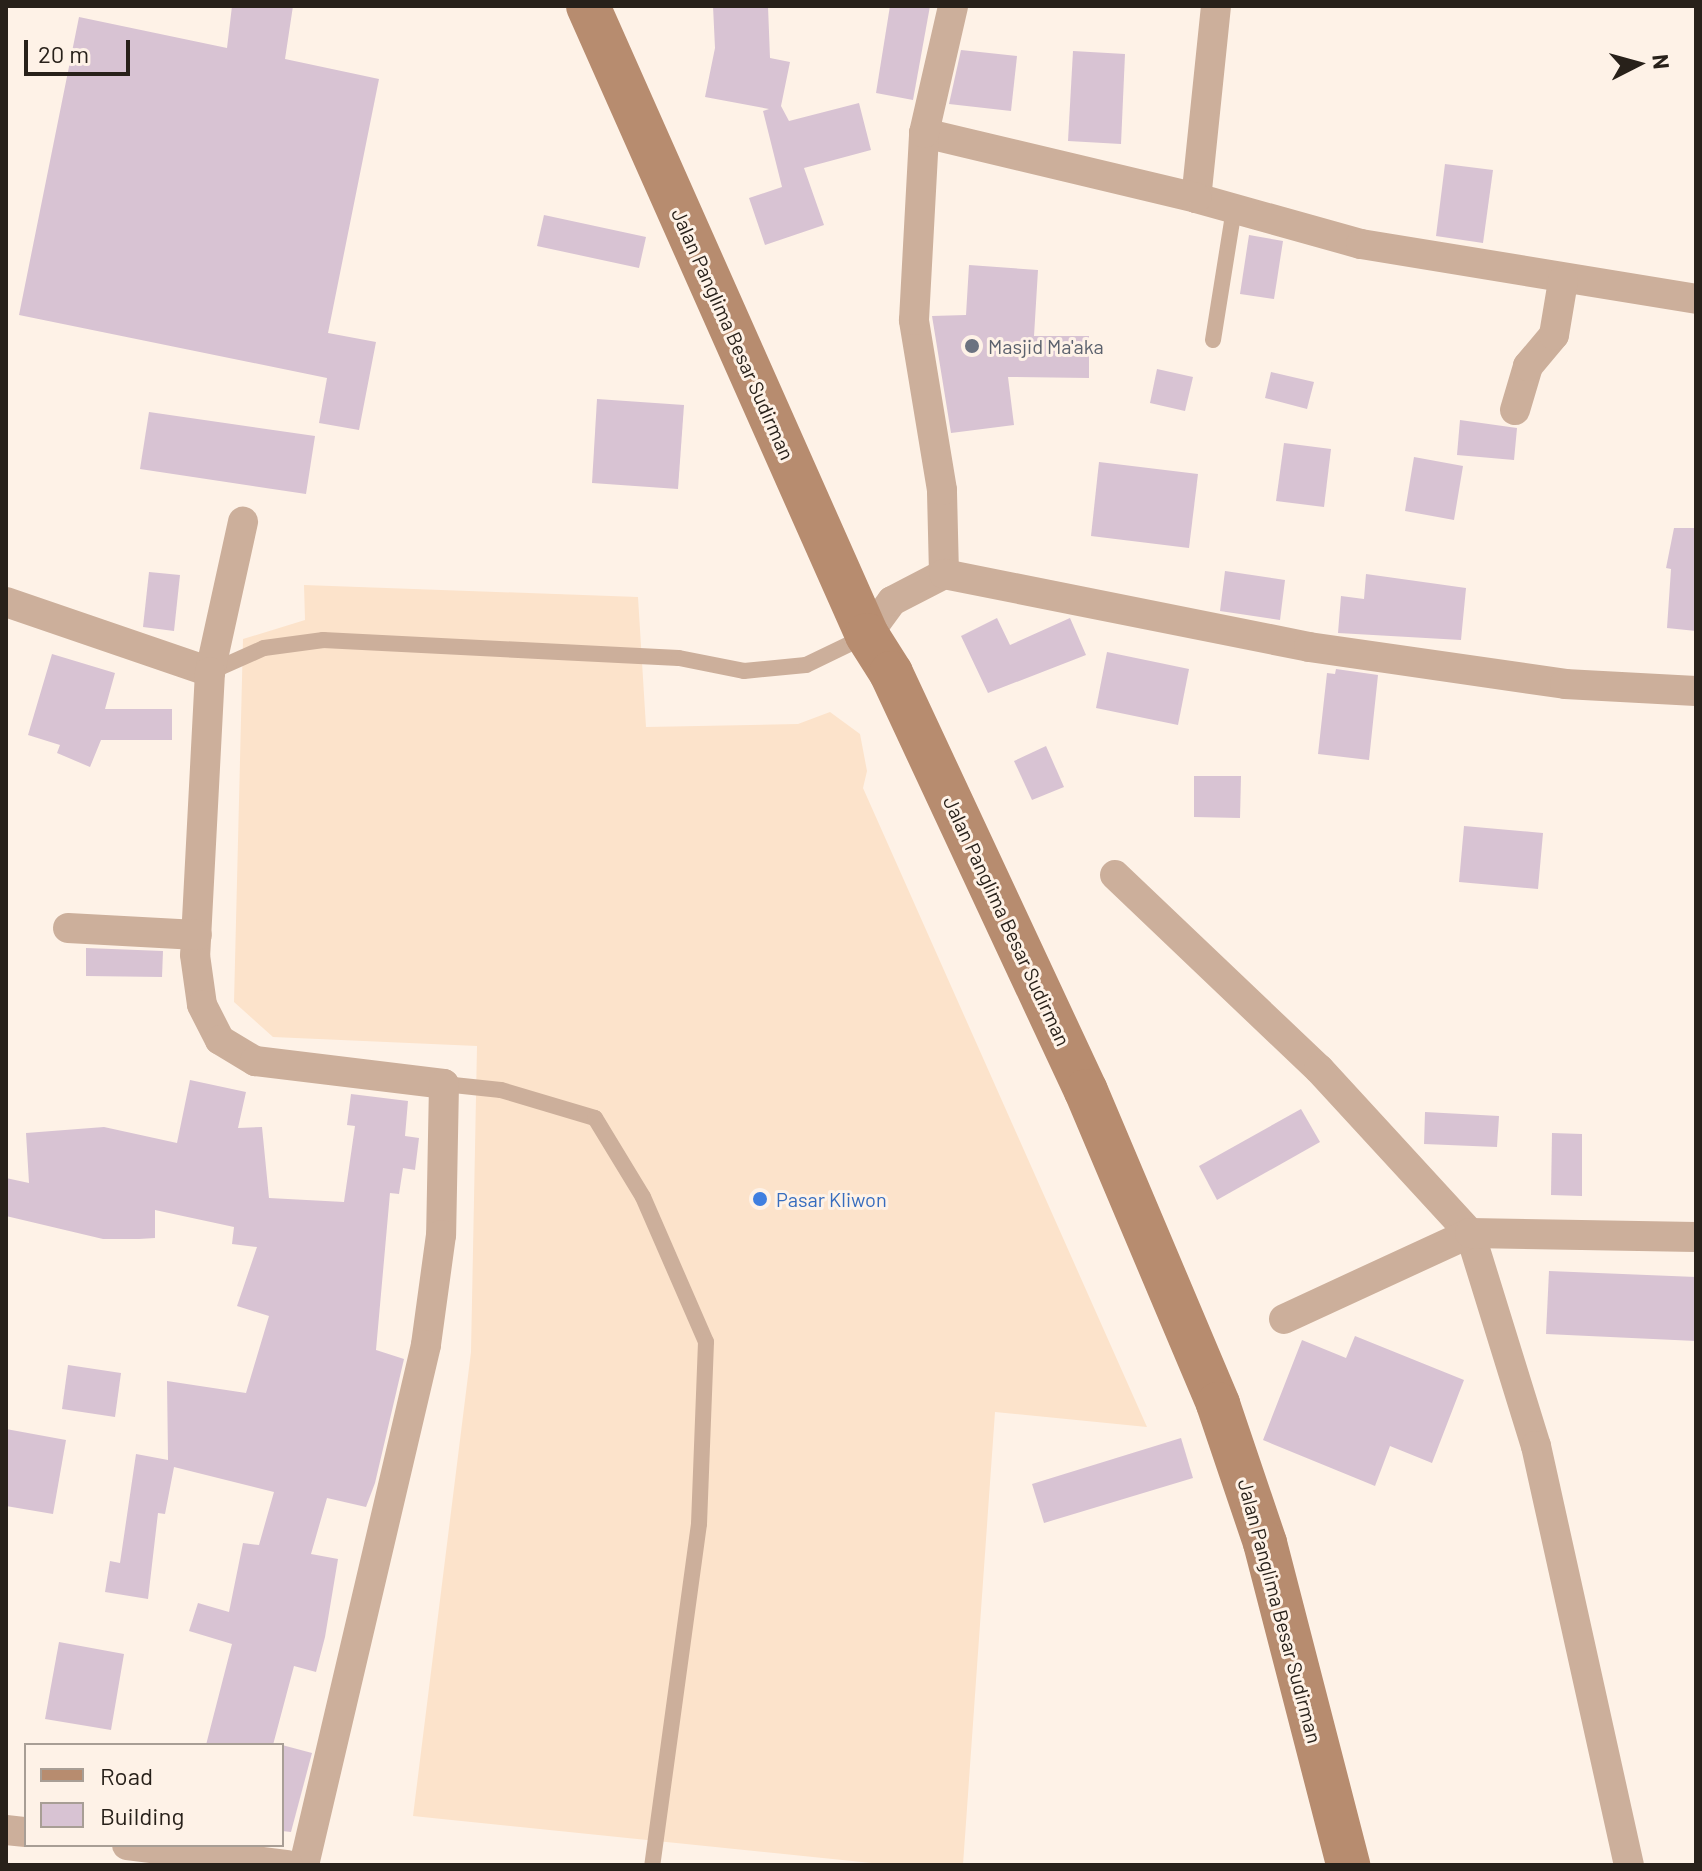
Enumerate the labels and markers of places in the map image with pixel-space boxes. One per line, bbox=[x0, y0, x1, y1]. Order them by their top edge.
place label: Masjid Ma'aka bbox=[988, 334, 1104, 358]
marker: Masjid Ma'aka bbox=[963, 337, 981, 355]
place label: Pasar Kliwon bbox=[776, 1187, 887, 1211]
marker: Pasar Kliwon bbox=[751, 1190, 769, 1208]

